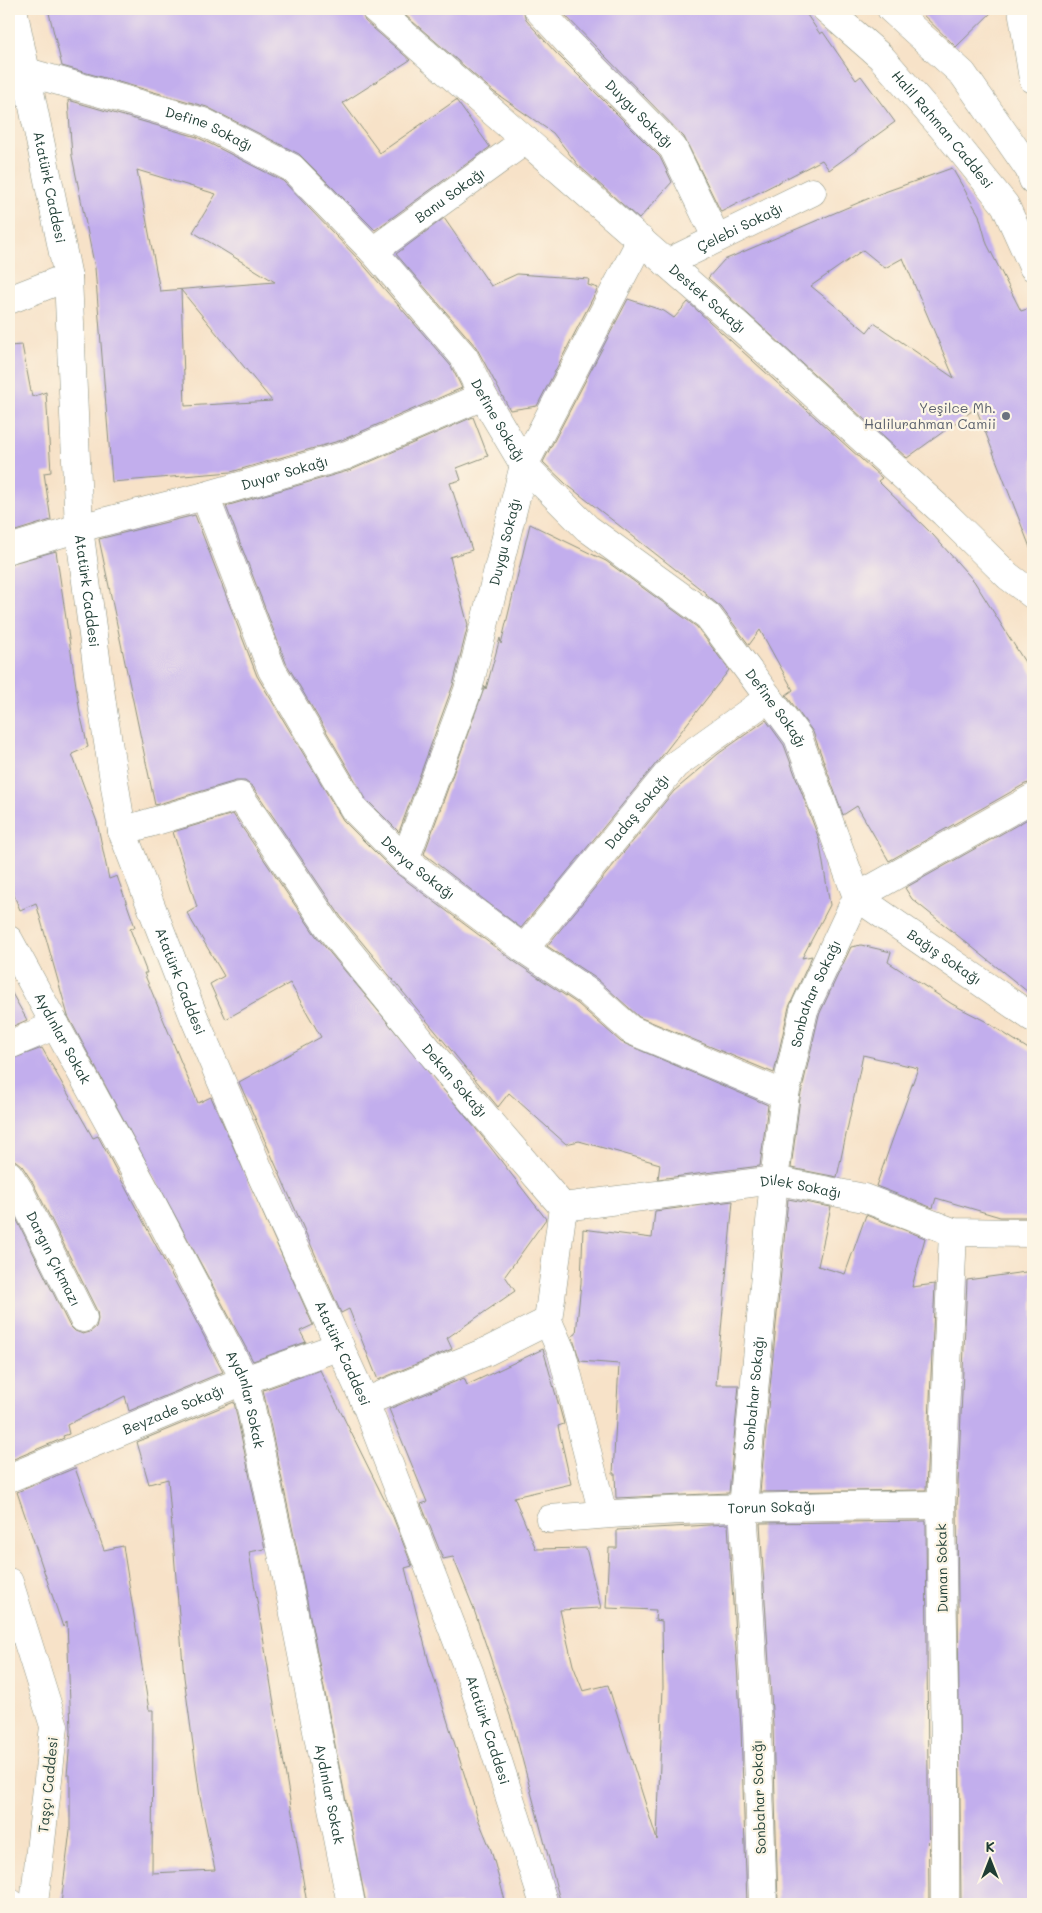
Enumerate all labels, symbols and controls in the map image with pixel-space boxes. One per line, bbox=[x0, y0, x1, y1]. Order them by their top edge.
street label: Halil Rahman Caddesi bbox=[888, 66, 998, 192]
street label: Duygu Sokağı bbox=[601, 75, 678, 152]
street label: Define Sokağı bbox=[163, 102, 256, 155]
street label: Atatürk Caddesi bbox=[29, 130, 71, 245]
street label: Banu Sokağı bbox=[411, 163, 488, 227]
street label: Çelebi Sokağı bbox=[693, 198, 786, 256]
street label: Destek Sokağı bbox=[665, 259, 751, 337]
street label: Define Sokağı bbox=[467, 375, 530, 466]
place label: Yeşilce Mh. Halilurahman Camii bbox=[864, 398, 996, 433]
marker: Yeşilce Mh. Halilurahman Camii bbox=[1000, 410, 1012, 422]
street label: Duyar Sokağı bbox=[239, 451, 330, 494]
street label: Duygu Sokağı bbox=[484, 496, 524, 588]
street label: Atatürk Caddesi bbox=[71, 533, 104, 648]
street label: Define Sokağı bbox=[741, 665, 811, 750]
street label: Dadaş Sokağı bbox=[600, 769, 673, 853]
street label: Derya Sokağı bbox=[377, 831, 459, 903]
street label: Bağış Sokağı bbox=[904, 924, 986, 989]
street label: Atatürk Caddesi bbox=[151, 925, 210, 1038]
street label: Sonbahar Sokağı bbox=[786, 936, 845, 1049]
street label: Aydınlar Sokak bbox=[30, 989, 96, 1087]
street label: Dekan Sokağı bbox=[418, 1039, 492, 1121]
street label: Dilek Sokağı bbox=[759, 1170, 843, 1202]
street label: Dargın Çıkmazı bbox=[22, 1208, 86, 1309]
street label: Atatürk Caddesi bbox=[311, 1297, 375, 1408]
street label: Sonbahar Sokağı bbox=[738, 1335, 768, 1451]
street label: Aydınlar Sokak bbox=[222, 1347, 269, 1450]
street label: Beyzade Sokağı bbox=[120, 1380, 227, 1439]
street label: Torun Sokağı bbox=[727, 1496, 816, 1517]
street label: Duman Sokak bbox=[931, 1523, 952, 1613]
street label: Atatürk Caddesi bbox=[462, 1673, 515, 1787]
street label: Taşçı Caddesi bbox=[33, 1736, 62, 1834]
street label: Sonbahar Sokağı bbox=[747, 1739, 770, 1855]
street label: Aydınlar Sokak bbox=[311, 1742, 349, 1846]
north arrow bbox=[964, 1836, 1014, 1886]
text: K bbox=[985, 1837, 995, 1856]

